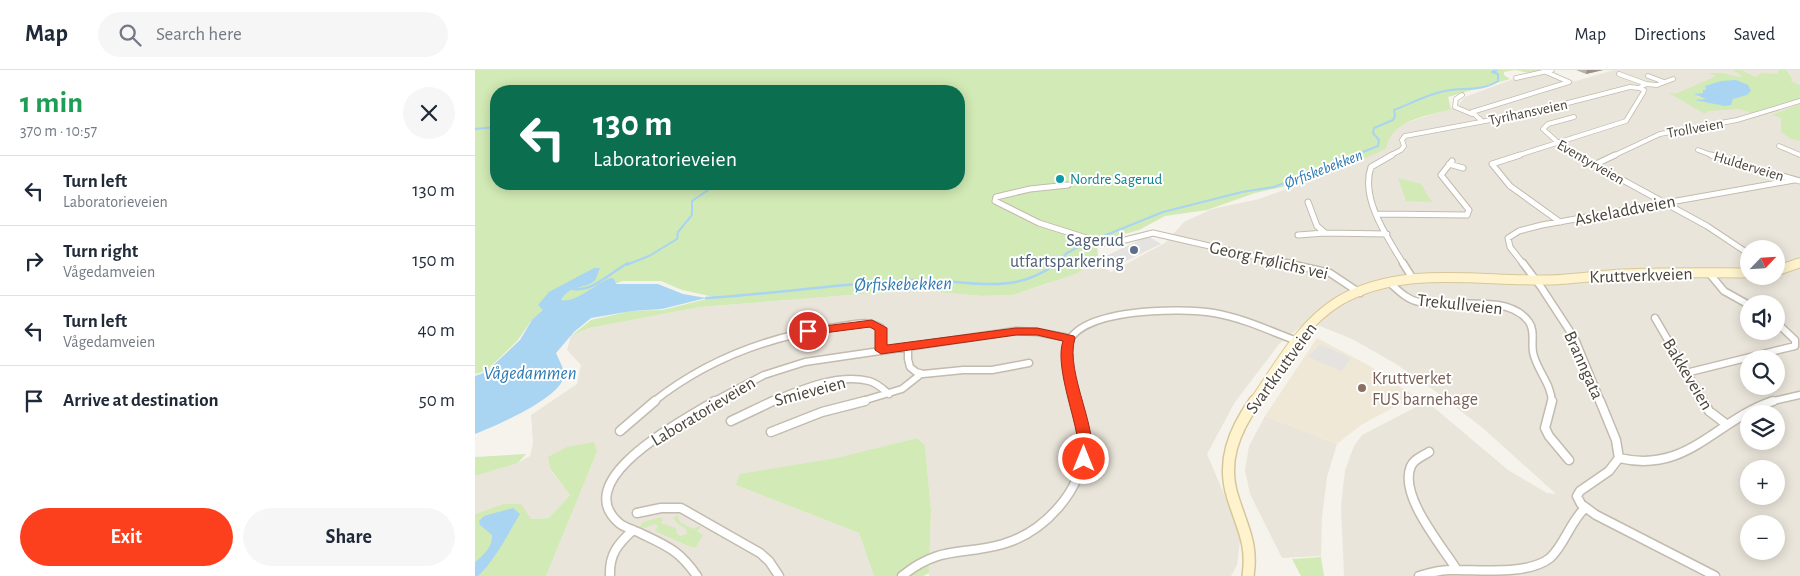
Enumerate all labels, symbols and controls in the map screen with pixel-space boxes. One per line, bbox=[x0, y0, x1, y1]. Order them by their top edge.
search box bbox=[98, 12, 448, 57]
icon: search bbox=[116, 21, 144, 49]
text: Map bbox=[25, 22, 68, 46]
text: Search here bbox=[156, 25, 242, 44]
text: Map bbox=[1575, 26, 1606, 44]
text: Directions bbox=[1634, 26, 1706, 44]
text: Saved bbox=[1734, 26, 1775, 44]
button: close bbox=[403, 87, 455, 139]
text: 1 min bbox=[20, 88, 83, 118]
street label: Tyrihansveien bbox=[1487, 97, 1569, 128]
icon: left bbox=[510, 105, 575, 170]
text: 130 m bbox=[593, 107, 672, 142]
street label: Trollveien bbox=[1666, 116, 1725, 141]
text: 370 m · 10:57 bbox=[20, 123, 97, 139]
street label: Eventyrveien bbox=[1554, 137, 1627, 188]
water label: Ørfiskebekken bbox=[1282, 147, 1365, 191]
text: Laboratorieveien bbox=[593, 148, 737, 170]
street label: Hulderveien bbox=[1712, 149, 1786, 184]
text: Turn left bbox=[63, 172, 127, 191]
place label: Nordre Sagerud bbox=[1070, 172, 1162, 187]
marker: Nordre Sagerud bbox=[1054, 173, 1066, 185]
icon: left bbox=[20, 177, 48, 205]
text: 130 m bbox=[412, 181, 455, 200]
street label: Askeladdveien bbox=[1573, 192, 1677, 230]
text: Laboratorieveien bbox=[63, 194, 168, 210]
place label: Sagerud utfartsparkering bbox=[1010, 232, 1124, 271]
street label: Georg Frølichs vei bbox=[1208, 239, 1330, 283]
north arrow bbox=[1740, 240, 1785, 285]
map controls bbox=[1740, 240, 1785, 560]
text: Turn right bbox=[63, 242, 138, 261]
marker: Sagerud utfartsparkering bbox=[1128, 244, 1140, 256]
icon: right bbox=[20, 247, 48, 275]
text: 150 m bbox=[412, 251, 455, 270]
text: Vågedamveien bbox=[63, 264, 155, 280]
street label: Kruttverkveien bbox=[1589, 265, 1693, 287]
water label: Ørfiskebekken bbox=[854, 274, 952, 295]
street label: Trekullveien bbox=[1416, 292, 1503, 318]
button: sound bbox=[1740, 295, 1785, 340]
pin bbox=[787, 310, 829, 352]
text: Turn left bbox=[63, 312, 127, 331]
icon: left bbox=[20, 317, 48, 345]
icon: arrive bbox=[794, 317, 822, 345]
street label: Svartkruttveien bbox=[1243, 320, 1321, 417]
text: 40 m bbox=[417, 321, 455, 340]
street label: Branngata bbox=[1560, 329, 1606, 402]
text: Vågedamveien bbox=[63, 334, 155, 350]
street label: Bakkeveien bbox=[1659, 336, 1715, 413]
button: search bbox=[1740, 350, 1785, 395]
water label: Vågedammen bbox=[483, 364, 577, 383]
place label: Kruttverket FUS barnehage bbox=[1372, 370, 1478, 409]
street label: Laboratorieveien bbox=[648, 374, 759, 450]
street label: Smieveien bbox=[773, 374, 848, 410]
marker: Kruttverket FUS barnehage bbox=[1356, 382, 1368, 394]
icon: arrive bbox=[20, 387, 48, 415]
text: Arrive at destination bbox=[63, 391, 219, 410]
text: 50 m bbox=[419, 391, 455, 410]
button: layers bbox=[1740, 405, 1785, 450]
position arrow bbox=[1057, 432, 1109, 484]
button: + bbox=[1740, 460, 1785, 505]
button: Exit bbox=[20, 508, 233, 566]
button: Share bbox=[243, 508, 455, 566]
button: − bbox=[1740, 515, 1785, 560]

